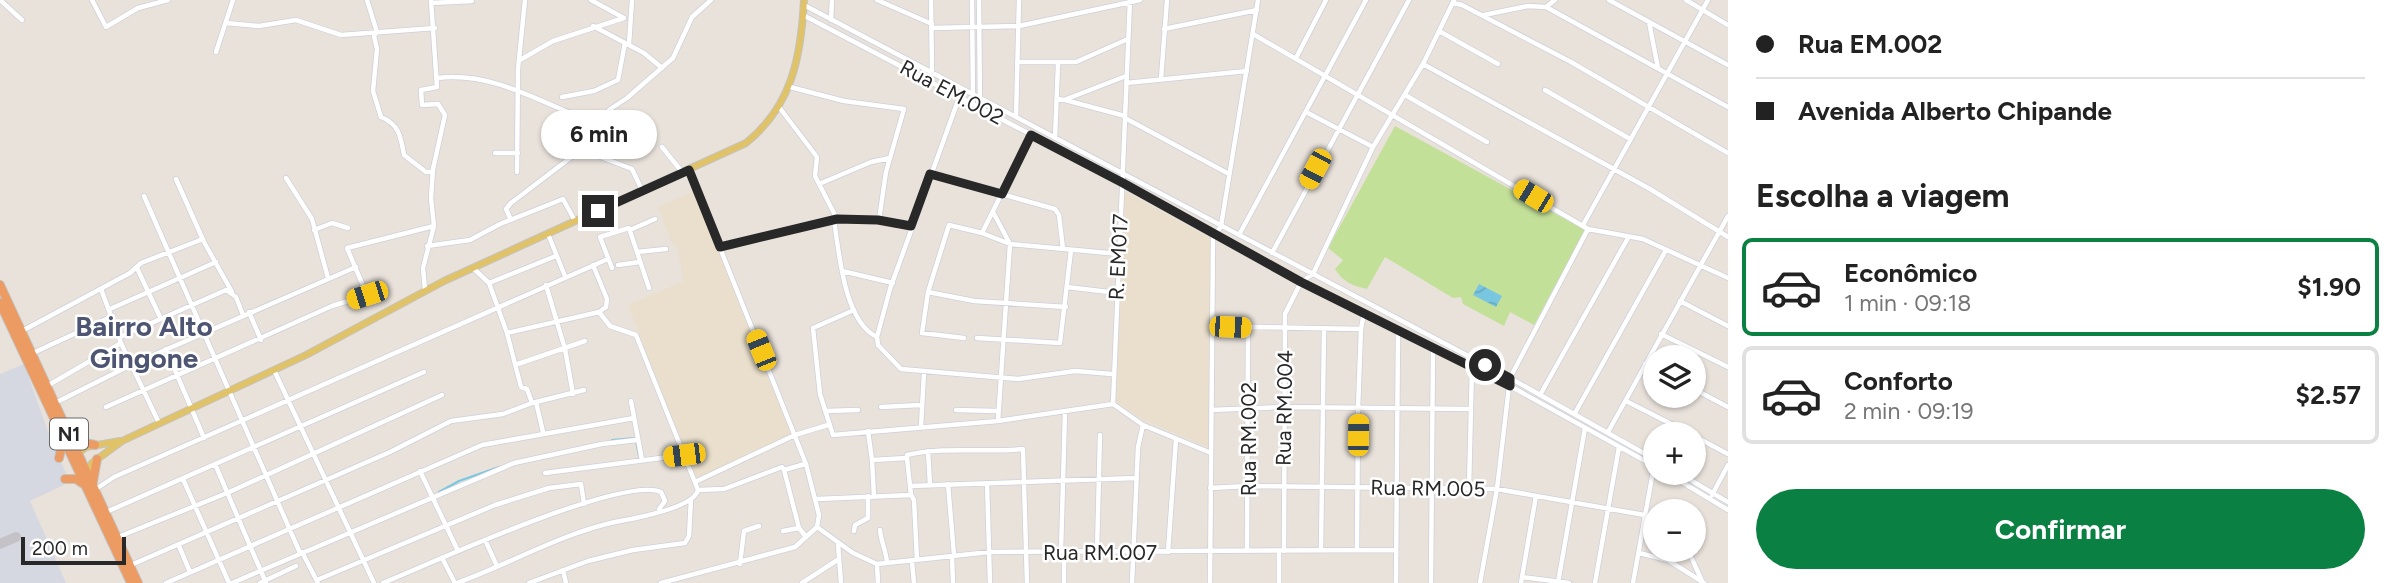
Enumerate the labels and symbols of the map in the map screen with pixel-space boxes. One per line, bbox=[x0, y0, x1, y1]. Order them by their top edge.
street label: Rua EM.002 bbox=[896, 54, 1008, 130]
callout: 6 min bbox=[540, 110, 656, 158]
car bbox=[1296, 146, 1335, 192]
car bbox=[1510, 176, 1557, 216]
route end bbox=[582, 195, 614, 227]
street label: R. EM017 bbox=[1103, 213, 1133, 301]
car bbox=[344, 279, 391, 311]
district label: Bairro Alto Gingone bbox=[75, 309, 213, 375]
car bbox=[1209, 316, 1252, 338]
car bbox=[744, 327, 779, 373]
route start bbox=[1469, 349, 1501, 381]
street label: Rua RM.004 bbox=[1270, 350, 1298, 466]
street label: Rua RM.002 bbox=[1236, 382, 1261, 496]
car bbox=[1348, 414, 1369, 456]
road number: N1 bbox=[50, 418, 88, 449]
car bbox=[662, 442, 707, 468]
street label: Rua RM.005 bbox=[1370, 474, 1486, 502]
scale bar bbox=[21, 534, 126, 566]
street label: Rua RM.007 bbox=[1043, 540, 1157, 565]

